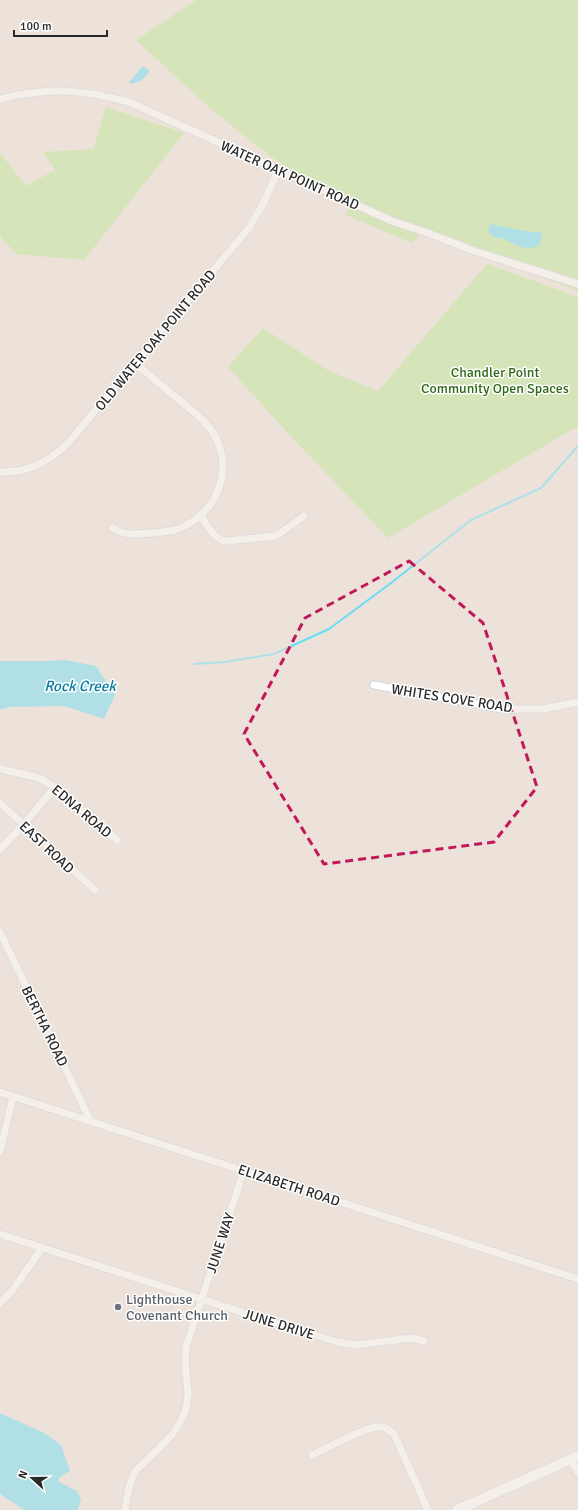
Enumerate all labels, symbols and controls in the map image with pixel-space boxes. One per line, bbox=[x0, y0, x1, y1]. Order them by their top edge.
scale bar bbox=[14, 12, 107, 38]
text: 100 m bbox=[20, 19, 52, 34]
street label: WATER OAK POINT ROAD bbox=[218, 137, 362, 214]
street label: OLD WATER OAK POINT ROAD bbox=[91, 266, 219, 414]
park label: Chandler Point Community Open Spaces bbox=[421, 364, 569, 397]
water label: Rock Creek bbox=[44, 677, 117, 695]
street label: WHITES COVE ROAD bbox=[390, 681, 514, 716]
street label: EDNA ROAD bbox=[48, 781, 115, 841]
street label: EAST ROAD bbox=[16, 818, 78, 877]
street label: BERTHA ROAD bbox=[18, 983, 71, 1069]
street label: ELIZABETH ROAD bbox=[236, 1161, 342, 1210]
street label: JUNE WAY bbox=[203, 1211, 238, 1276]
place label: Lighthouse Covenant Church bbox=[126, 1291, 228, 1324]
marker: Lighthouse Covenant Church bbox=[113, 1302, 123, 1312]
street label: JUNE DRIVE bbox=[241, 1306, 317, 1343]
north arrow bbox=[12, 1458, 52, 1498]
text: N bbox=[16, 1469, 31, 1480]

